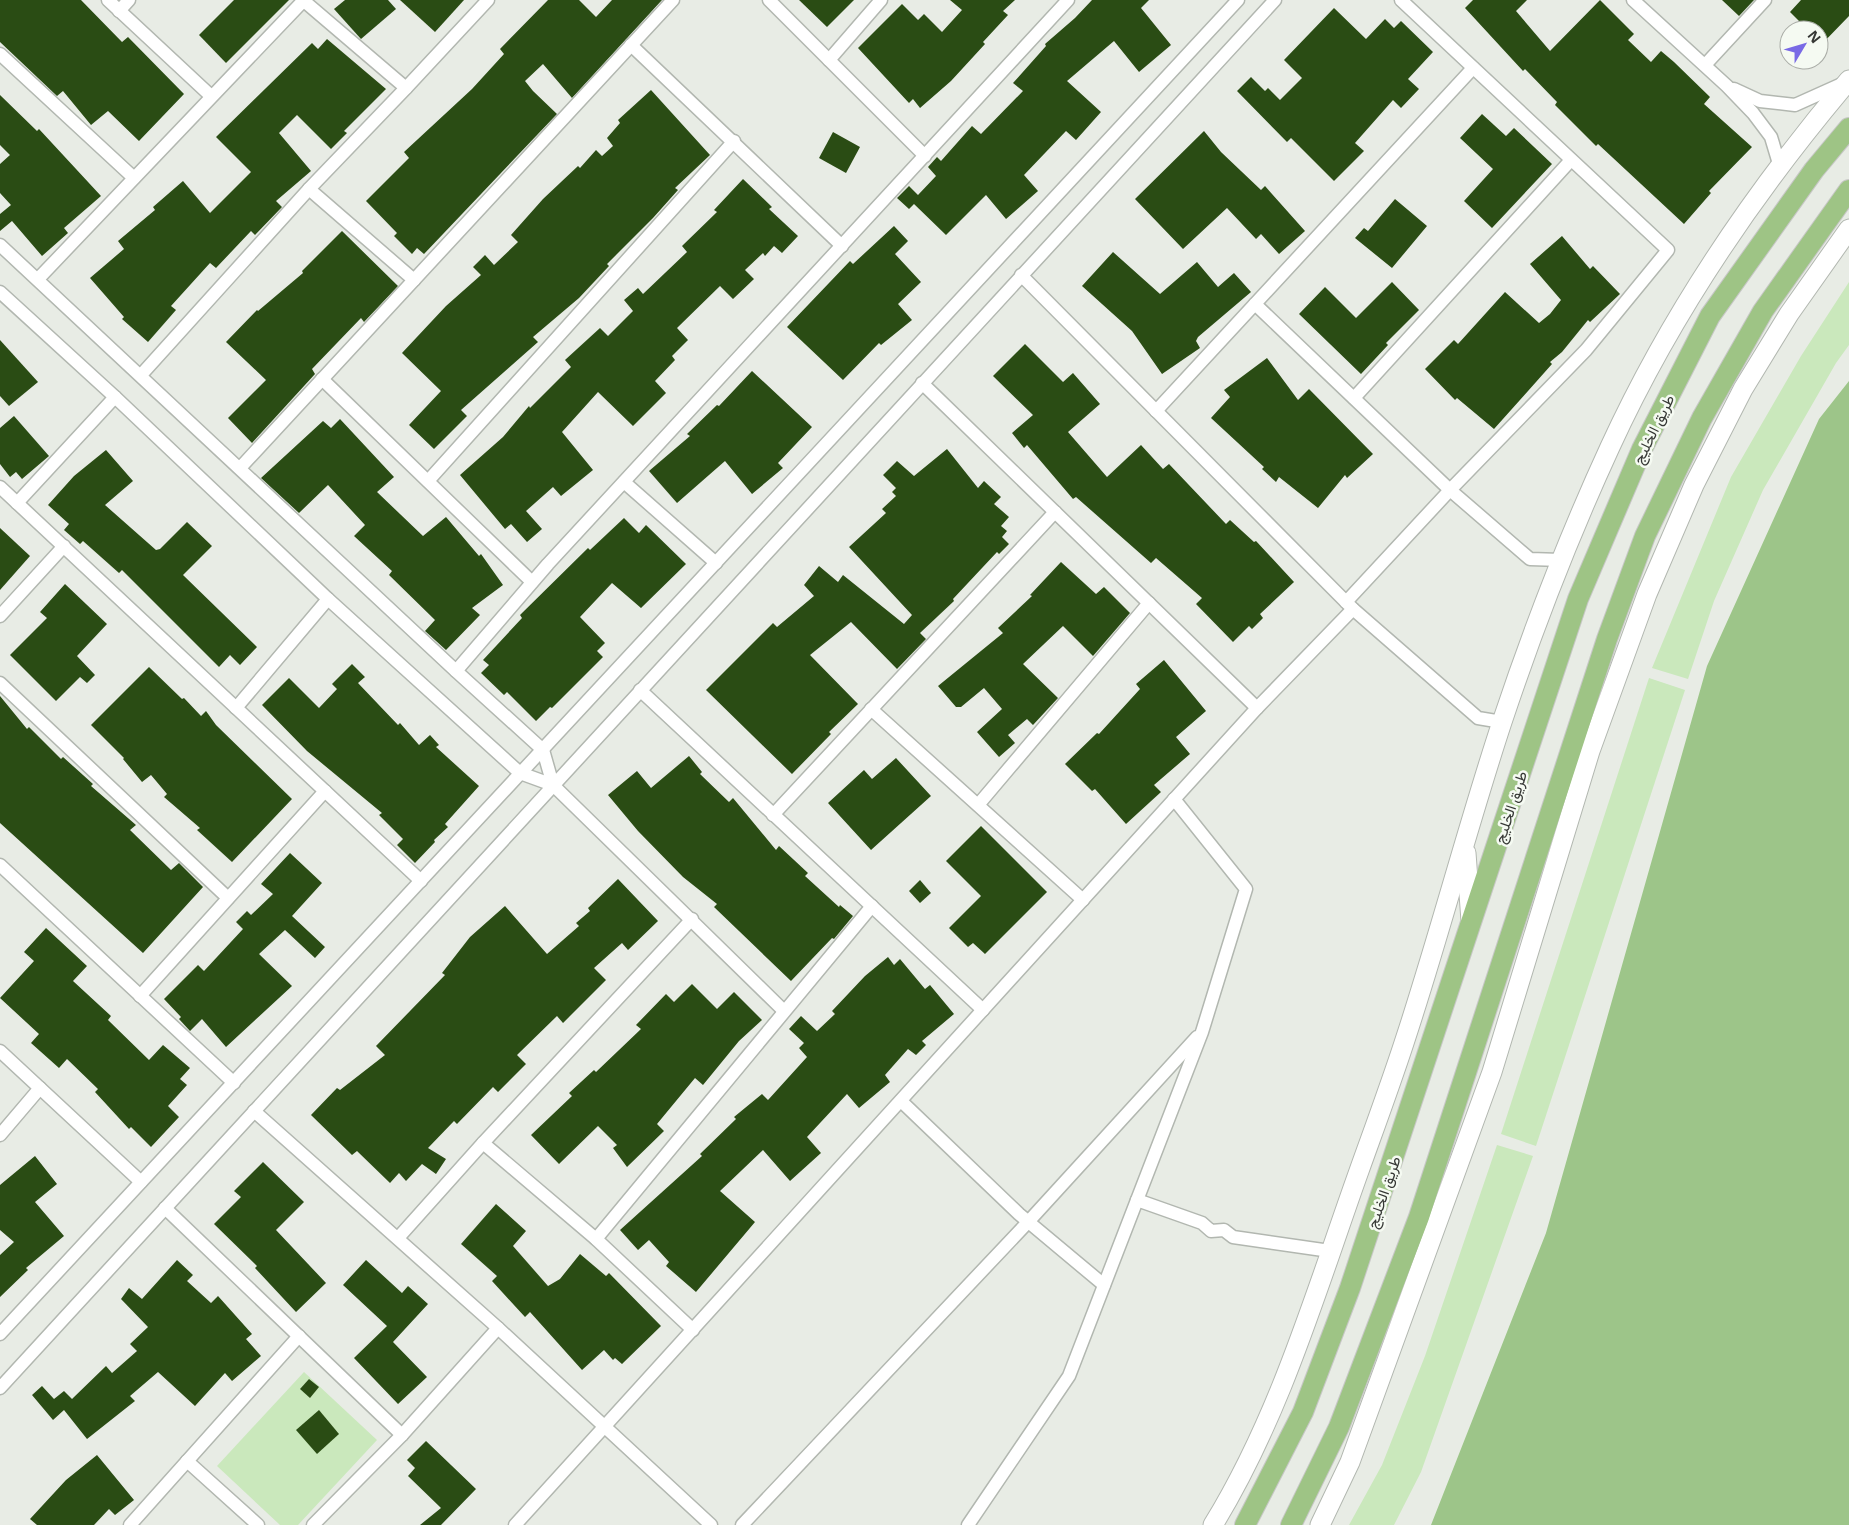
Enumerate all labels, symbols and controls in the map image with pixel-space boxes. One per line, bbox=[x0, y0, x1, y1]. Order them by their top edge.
north arrow bbox=[1779, 20, 1829, 70]
text: N bbox=[1804, 26, 1826, 47]
street label: طريق الخليج bbox=[1628, 391, 1680, 468]
street label: طريق الخليج bbox=[1489, 768, 1533, 846]
street label: طريق الخليج bbox=[1361, 1153, 1407, 1231]

